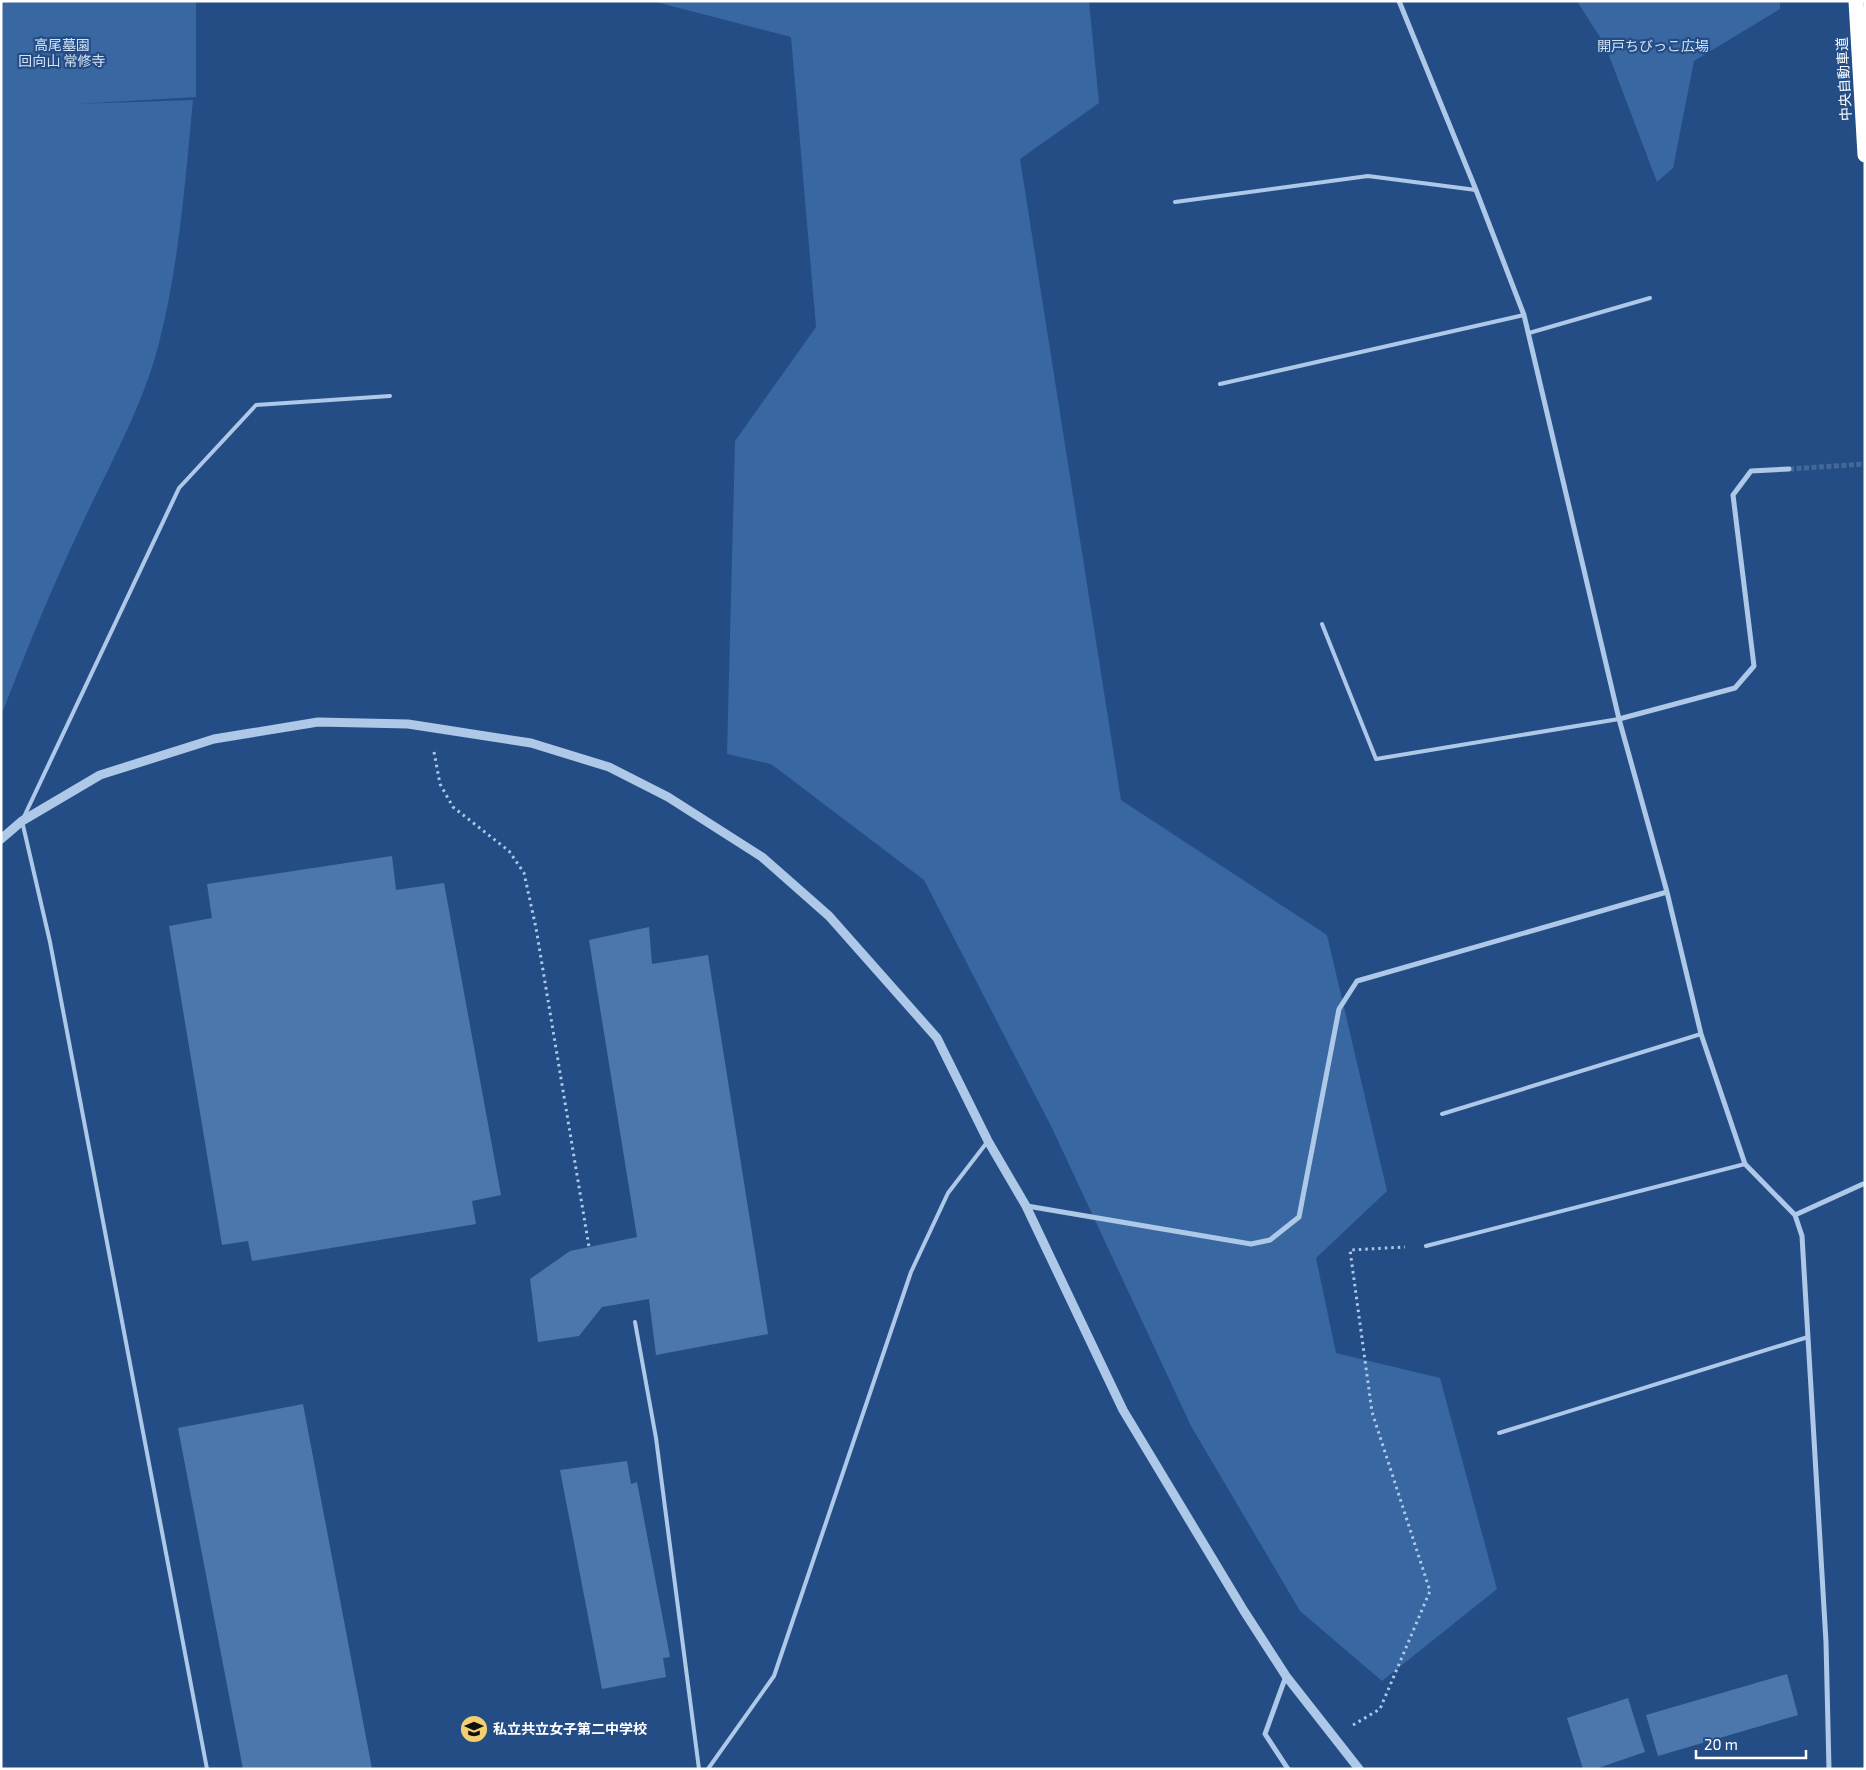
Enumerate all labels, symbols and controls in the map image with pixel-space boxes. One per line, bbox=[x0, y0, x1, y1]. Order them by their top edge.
park label: 高尾墓園 回向山 常修寺 bbox=[18, 36, 106, 69]
park label: 開戸ちびっこ広場 bbox=[1597, 37, 1709, 54]
street label: 中央自動車道 bbox=[1833, 37, 1854, 121]
school or university icon: 私立共立女子第二中学校 bbox=[459, 1714, 489, 1744]
place label: 私立共立女子第二中学校 bbox=[493, 1720, 647, 1737]
scale bar bbox=[1696, 1728, 1806, 1760]
text: 20 m bbox=[1704, 1735, 1738, 1753]

